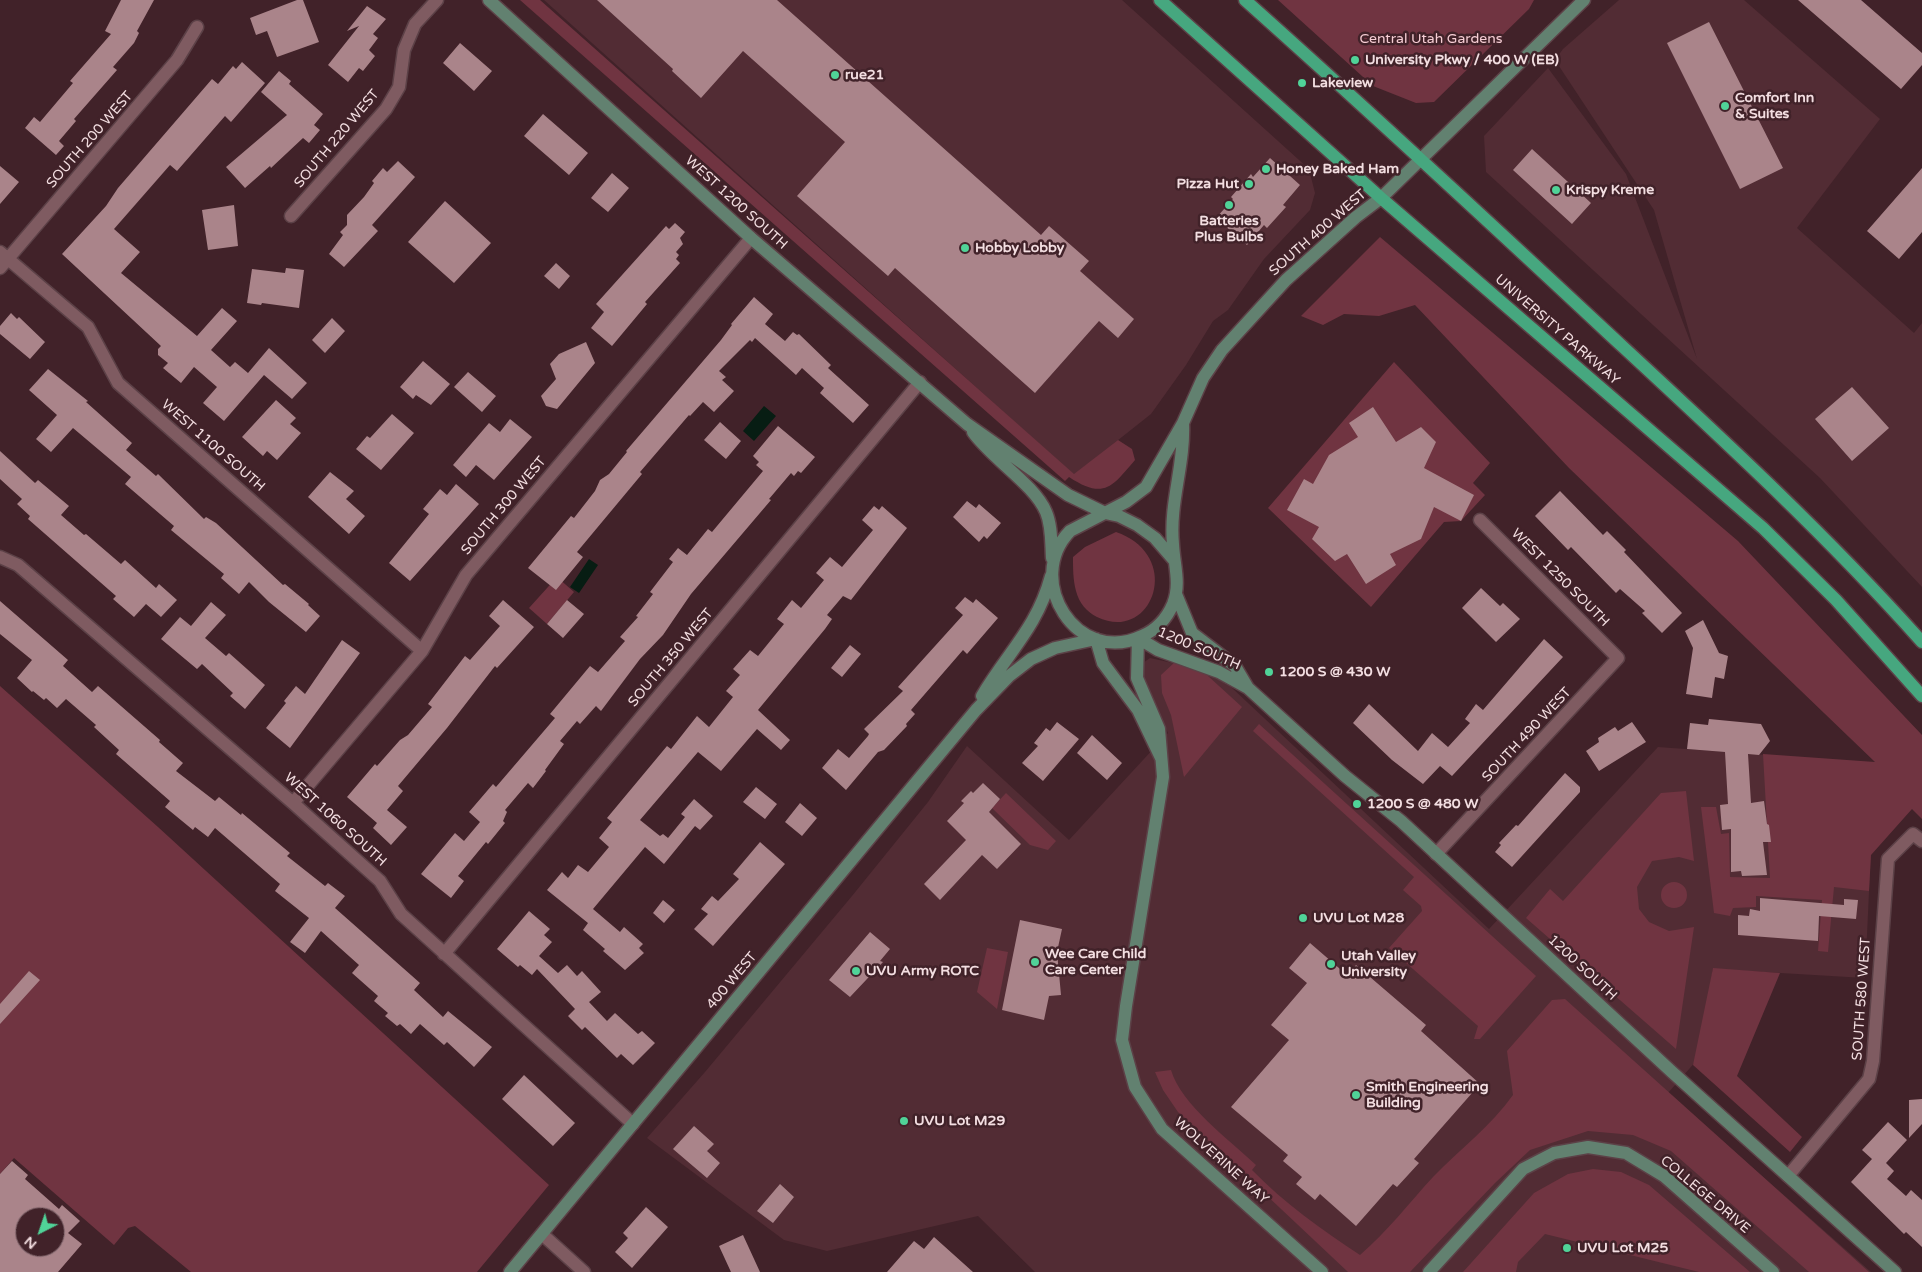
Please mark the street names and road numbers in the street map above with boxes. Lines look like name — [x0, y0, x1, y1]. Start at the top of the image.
street label: SOUTH 220 WEST — [291, 86, 383, 192]
street label: SOUTH 200 WEST — [43, 88, 137, 192]
street label: WEST 1200 SOUTH — [681, 153, 791, 253]
street label: SOUTH 400 WEST — [1266, 186, 1370, 280]
street label: UNIVERSITY PARKWAY — [1491, 271, 1623, 389]
street label: WEST 1100 SOUTH — [158, 396, 268, 496]
street label: SOUTH 300 WEST — [458, 453, 550, 559]
street label: WEST 1250 SOUTH — [1507, 525, 1613, 631]
street label: SOUTH 350 WEST — [625, 605, 717, 711]
street label: 1200 SOUTH — [1155, 624, 1243, 674]
street label: SOUTH 490 WEST — [1479, 684, 1575, 786]
street label: WEST 1060 SOUTH — [280, 770, 390, 870]
street label: 1200 SOUTH — [1544, 932, 1620, 1004]
street label: SOUTH 580 WEST — [1849, 937, 1875, 1061]
street label: 400 WEST — [703, 949, 761, 1013]
street label: WOLVERINE WAY — [1170, 1114, 1272, 1208]
street label: COLLEGE DRIVE — [1657, 1153, 1753, 1237]

